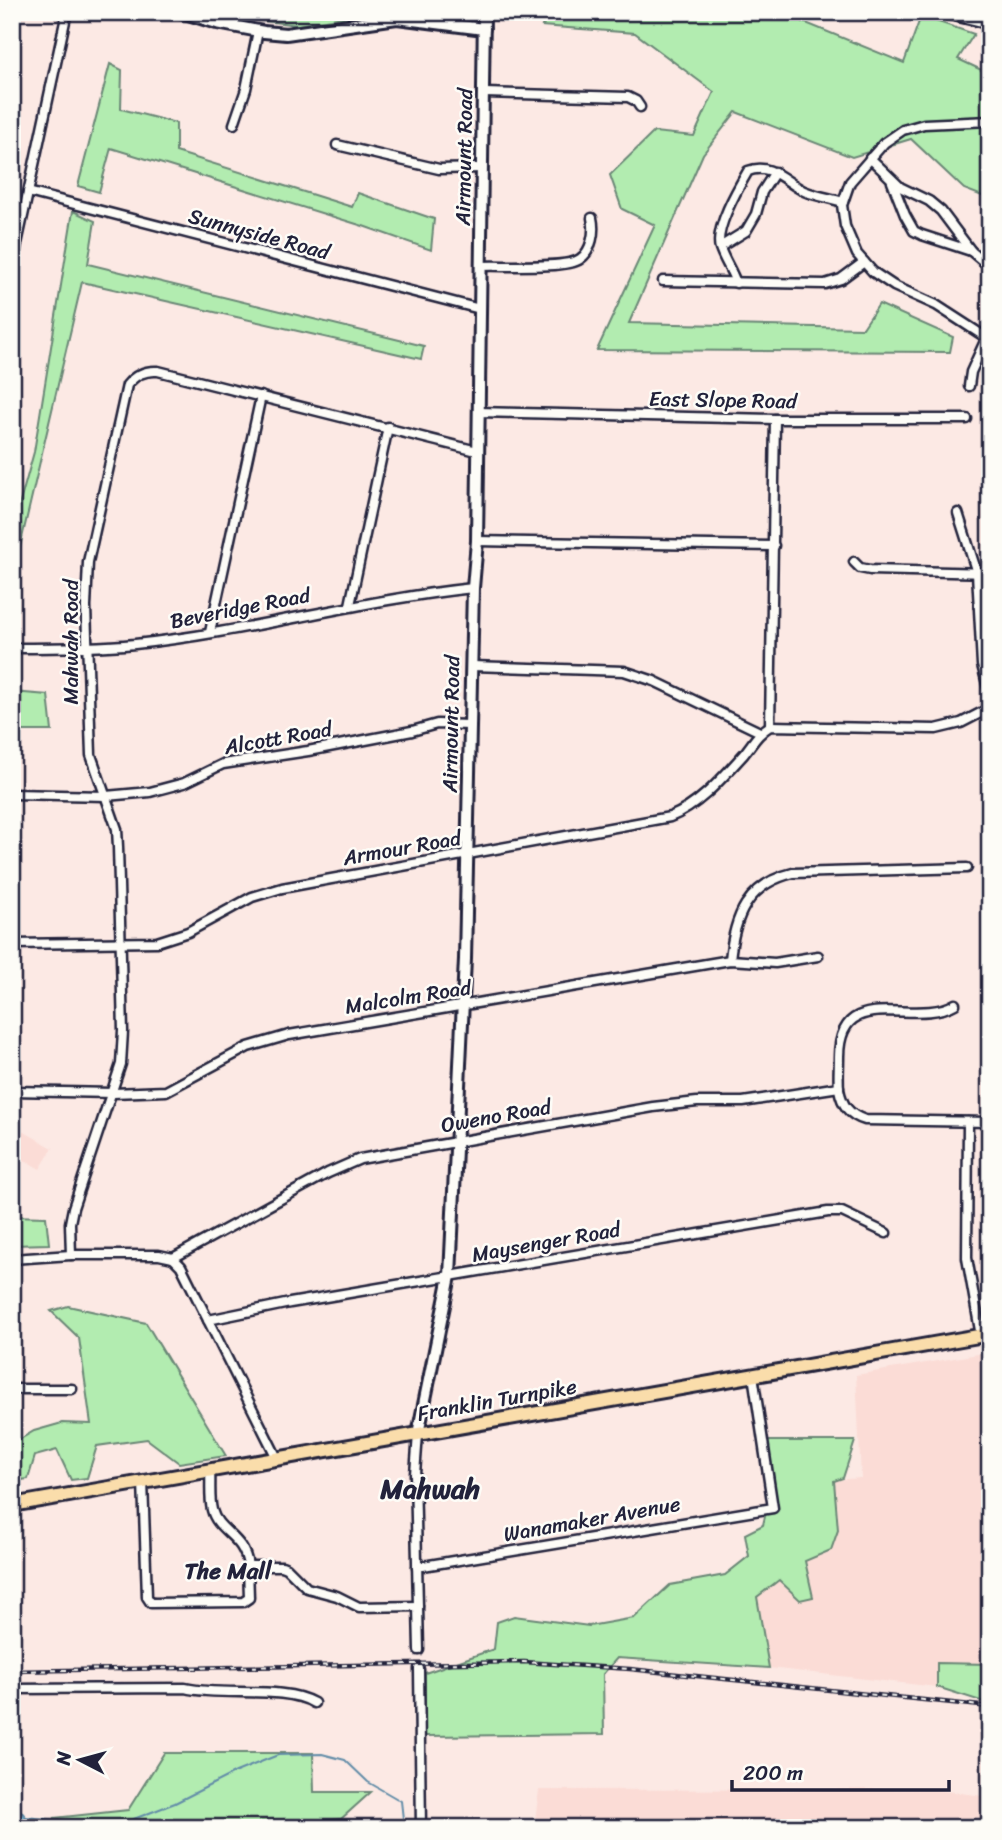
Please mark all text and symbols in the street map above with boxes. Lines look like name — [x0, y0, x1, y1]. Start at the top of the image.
street label: Airmount Road — [444, 86, 484, 227]
street label: Sunnyside Road — [184, 197, 336, 272]
street label: East Slope Road — [649, 380, 799, 420]
street label: Beveridge Road — [167, 575, 315, 640]
street label: Mahwah Road — [52, 578, 90, 704]
street label: Airmount Road — [431, 653, 471, 794]
street label: Alcott Road — [220, 710, 337, 766]
street label: Armour Road — [339, 819, 466, 877]
street label: Malcolm Road — [342, 968, 476, 1026]
street label: Oweno Road — [438, 1087, 556, 1144]
street label: Maysenger Road — [469, 1210, 625, 1274]
street label: Franklin Turnpike — [414, 1367, 580, 1433]
district label: Mahwah — [379, 1464, 480, 1513]
street label: Wanamaker Avenue — [501, 1485, 684, 1553]
district label: The Mall — [185, 1551, 273, 1592]
north arrow — [46, 1724, 116, 1794]
text: N — [46, 1749, 81, 1768]
scale bar — [732, 1749, 950, 1793]
text: 200 m — [743, 1754, 803, 1792]

